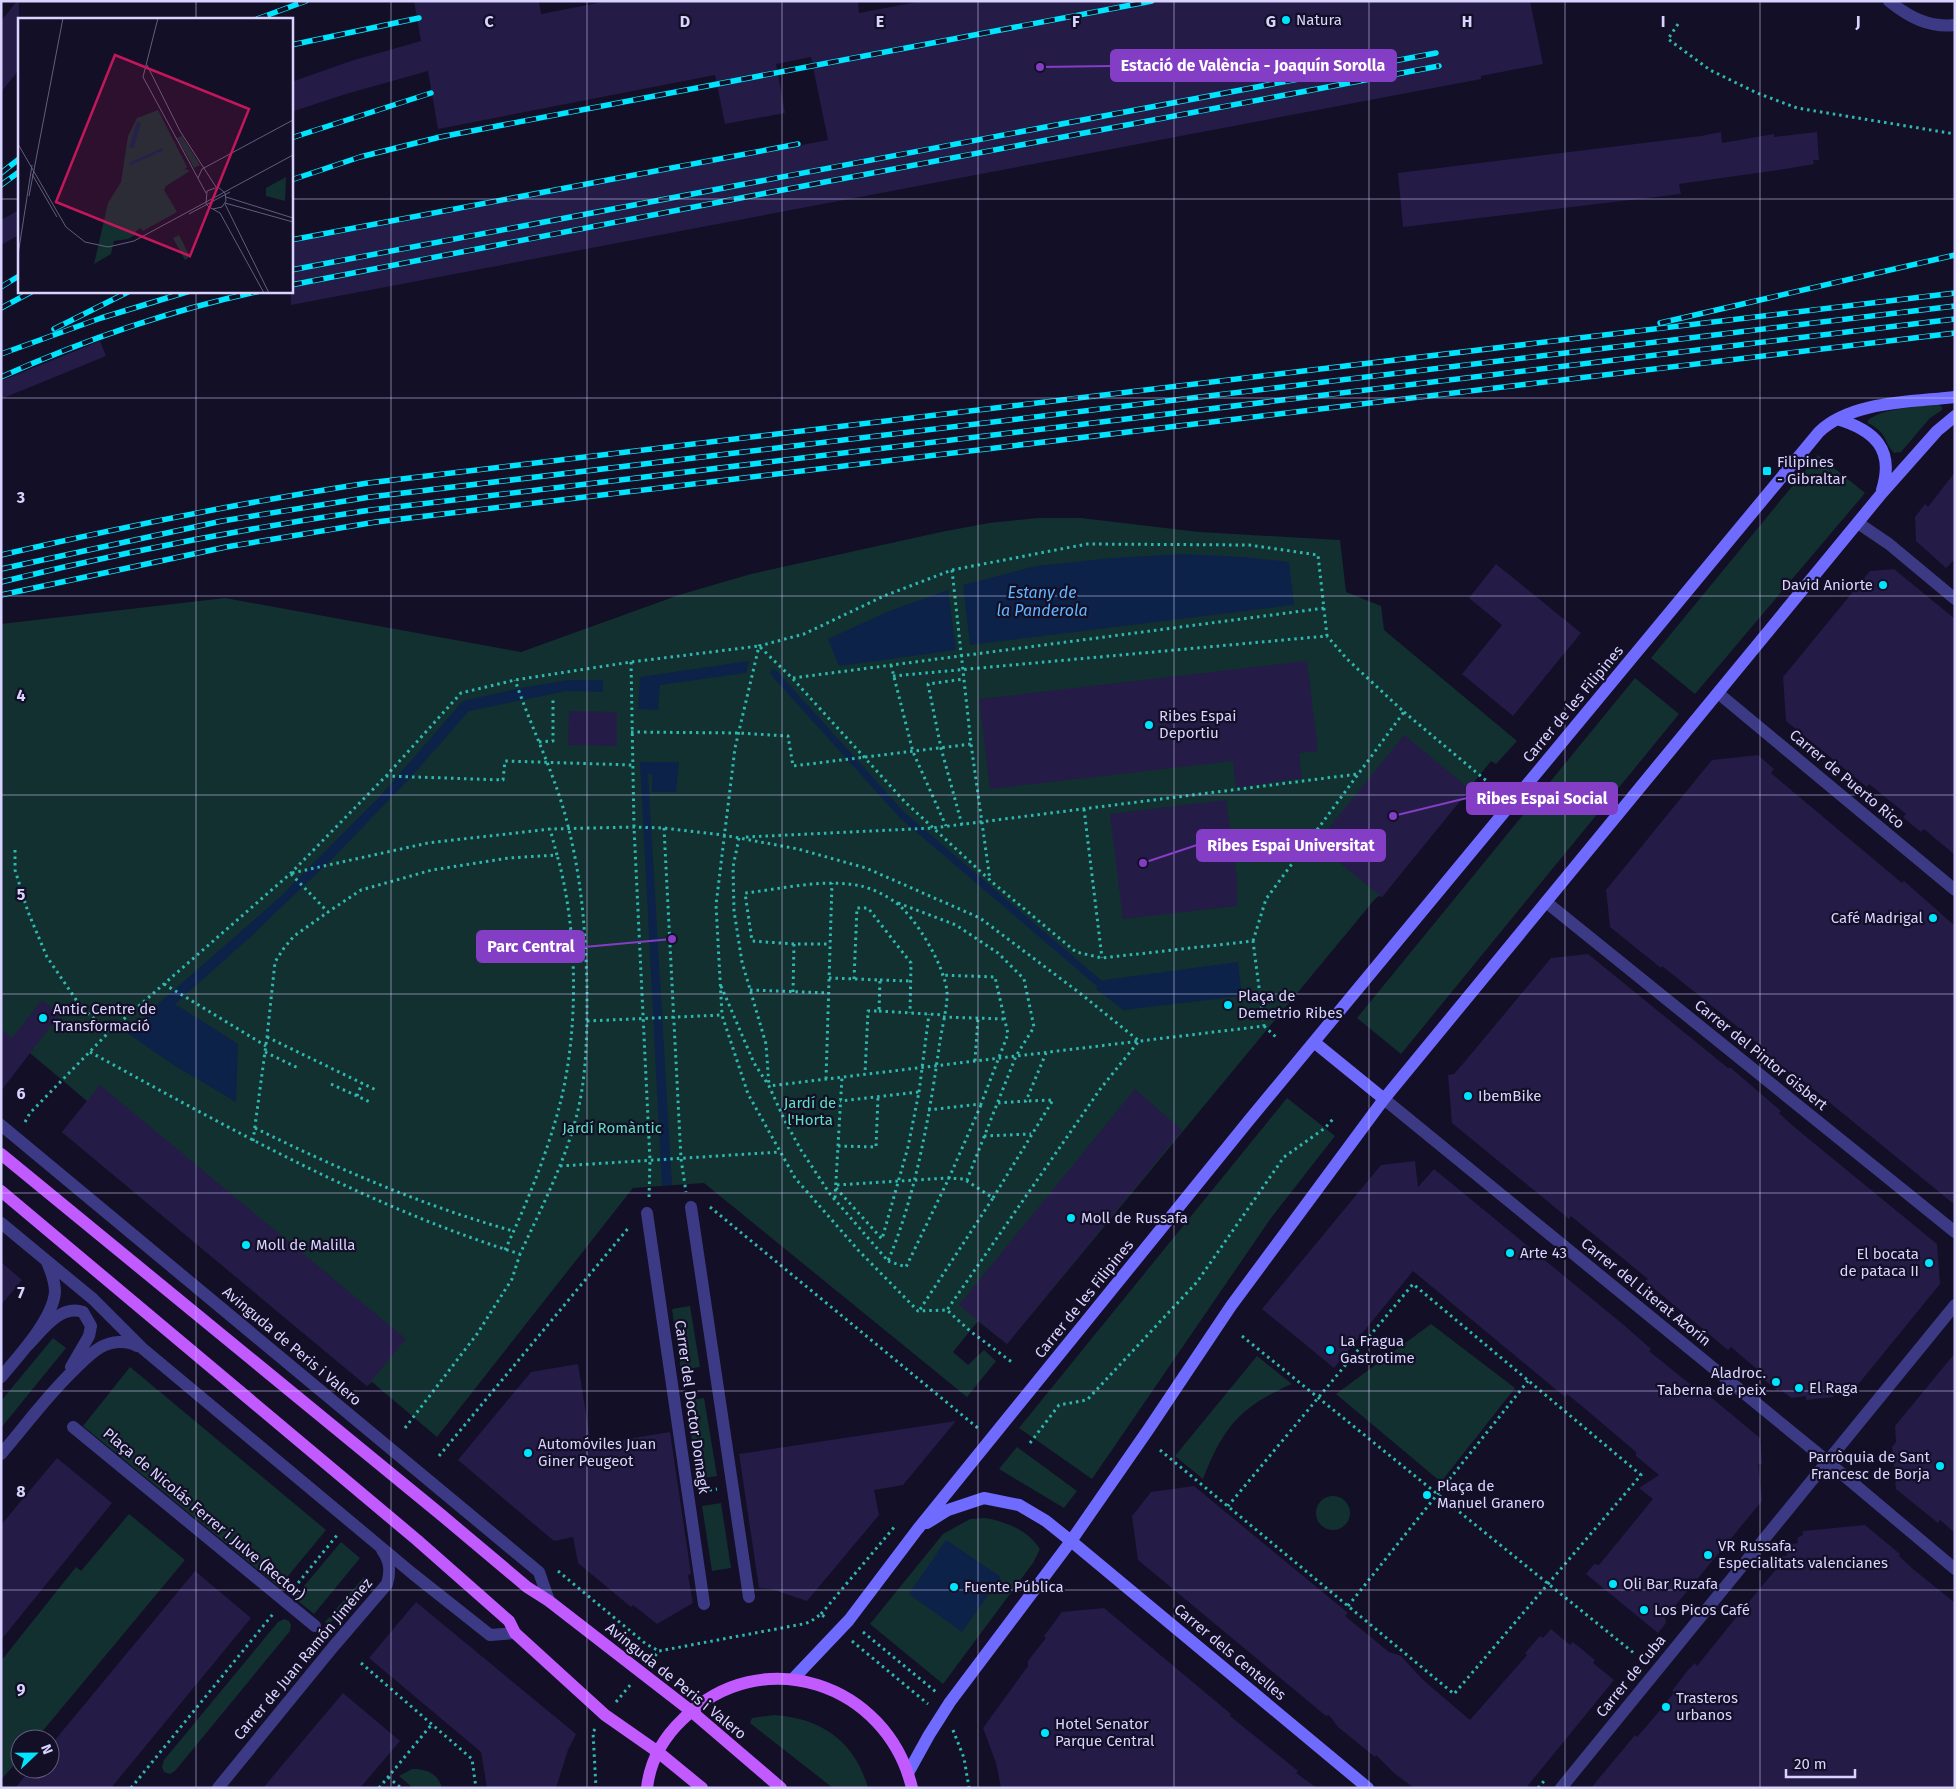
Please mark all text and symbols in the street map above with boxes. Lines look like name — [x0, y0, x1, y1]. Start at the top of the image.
place label: Natura — [1296, 11, 1342, 29]
text: C — [484, 12, 494, 31]
text: D — [680, 12, 690, 31]
text: E — [876, 12, 884, 31]
text: F — [1072, 12, 1080, 31]
text: G — [1266, 12, 1276, 31]
text: H — [1462, 12, 1472, 31]
text: I — [1661, 12, 1665, 31]
text: J — [1854, 12, 1861, 31]
marker: Natura — [1280, 14, 1292, 26]
inset map — [18, 18, 292, 292]
callout: Estació de València - Joaquín Sorolla — [1111, 50, 1396, 81]
text: Estació de València - Joaquín Sorolla — [1121, 56, 1385, 75]
place label: Filipines - Gibraltar — [1777, 453, 1847, 488]
marker: Filipines - Gibraltar — [1761, 465, 1773, 477]
text: 3 — [16, 488, 25, 507]
place label: David Aniorte — [1781, 576, 1873, 594]
marker: David Aniorte — [1877, 579, 1889, 591]
water label: Estany de la Panderola — [996, 583, 1088, 620]
street label: Carrer de les Filipines — [1519, 642, 1627, 766]
text: 4 — [16, 686, 26, 705]
place label: Ribes Espai Deportiu — [1159, 707, 1236, 742]
marker: Ribes Espai Deportiu — [1143, 719, 1155, 731]
street label: Carrer de Puerto Rico — [1786, 726, 1908, 832]
callout: Ribes Espai Social — [1467, 783, 1617, 814]
text: Ribes Espai Social — [1477, 789, 1608, 808]
callout: Ribes Espai Universitat — [1197, 830, 1385, 861]
text: Ribes Espai Universitat — [1207, 836, 1375, 855]
text: 5 — [17, 885, 26, 904]
place label: Café Madrigal — [1831, 909, 1924, 927]
marker: Café Madrigal — [1927, 912, 1939, 924]
callout: Parc Central — [477, 931, 584, 962]
text: Parc Central — [487, 937, 575, 956]
place label: Plaça de Demetrio Ribes — [1238, 987, 1342, 1022]
street label: Carrer del Pintor Gisbert — [1691, 996, 1831, 1114]
marker: Plaça de Demetrio Ribes — [1222, 999, 1234, 1011]
place label: Antic Centre de Transformació — [53, 1000, 156, 1035]
marker: Antic Centre de Transformació — [37, 1012, 49, 1024]
text: 6 — [16, 1084, 26, 1103]
place label: IbemBike — [1478, 1087, 1541, 1105]
marker: IbemBike — [1462, 1090, 1474, 1102]
park label: Jardí de l'Horta — [784, 1094, 836, 1129]
park label: Jardí Romàntic — [562, 1119, 662, 1137]
place label: Moll de Russafa — [1081, 1209, 1188, 1227]
marker: Moll de Russafa — [1065, 1212, 1077, 1224]
street label: Carrer del Literat Azorín — [1578, 1234, 1714, 1350]
place label: Moll de Malilla — [256, 1236, 356, 1254]
street label: Carrer de les Filipines — [1031, 1236, 1137, 1362]
marker: Moll de Malilla — [240, 1239, 252, 1251]
place label: Arte 43 — [1520, 1244, 1567, 1262]
place label: El bocata de pataca II — [1839, 1245, 1919, 1280]
marker: Arte 43 — [1504, 1247, 1516, 1259]
marker: El bocata de pataca II — [1923, 1257, 1935, 1269]
text: 7 — [17, 1283, 25, 1302]
street label: Avinguda de Peris i Valero — [219, 1283, 365, 1409]
street label: Carrer del Doctor Domagk — [671, 1319, 713, 1495]
place label: La Fragua Gastrotime — [1340, 1332, 1415, 1367]
marker: La Fragua Gastrotime — [1324, 1344, 1336, 1356]
place label: Aladroc. Taberna de peix — [1657, 1364, 1767, 1399]
marker: Aladroc. Taberna de peix — [1770, 1376, 1782, 1388]
place label: El Raga — [1809, 1379, 1858, 1397]
marker: El Raga — [1793, 1382, 1805, 1394]
street label: Plaça de Nicolás Ferrer i Julve (Rector) — [100, 1424, 309, 1604]
place label: Automóviles Juan Giner Peugeot — [538, 1435, 656, 1470]
marker: Automóviles Juan Giner Peugeot — [522, 1447, 534, 1459]
place label: Parròquia de Sant Francesc de Borja — [1808, 1448, 1931, 1483]
marker: Parròquia de Sant Francesc de Borja — [1934, 1460, 1946, 1472]
place label: Plaça de Manuel Granero — [1437, 1477, 1545, 1512]
text: 8 — [16, 1482, 26, 1501]
marker: Plaça de Manuel Granero — [1421, 1489, 1433, 1501]
place label: VR Russafa. Especialitats valencianes — [1718, 1537, 1888, 1572]
marker: VR Russafa. Especialitats valencianes — [1702, 1549, 1714, 1561]
street label: Carrer de Juan Ramón Jiménez — [230, 1574, 376, 1744]
place label: Oli Bar Ruzafa — [1623, 1575, 1718, 1593]
place label: Fuente Pública — [964, 1578, 1064, 1596]
marker: Oli Bar Ruzafa — [1607, 1578, 1619, 1590]
marker: Fuente Pública — [948, 1581, 960, 1593]
street label: Carrer dels Centelles — [1170, 1600, 1290, 1704]
place label: Los Picos Café — [1654, 1601, 1750, 1619]
marker: Los Picos Café — [1638, 1604, 1650, 1616]
street label: Avinguda de Peris i Valero — [602, 1619, 750, 1743]
street label: Carrer de Cuba — [1592, 1631, 1670, 1721]
text: 9 — [17, 1680, 26, 1699]
place label: Trasteros urbanos — [1676, 1689, 1738, 1724]
marker: Trasteros urbanos — [1660, 1701, 1672, 1713]
place label: Hotel Senator Parque Central — [1055, 1715, 1155, 1750]
marker: Hotel Senator Parque Central — [1039, 1727, 1051, 1739]
north arrow — [10, 1729, 60, 1779]
text: N — [37, 1742, 56, 1757]
scale bar — [1786, 1746, 1855, 1778]
text: 20 m — [1794, 1755, 1827, 1773]

